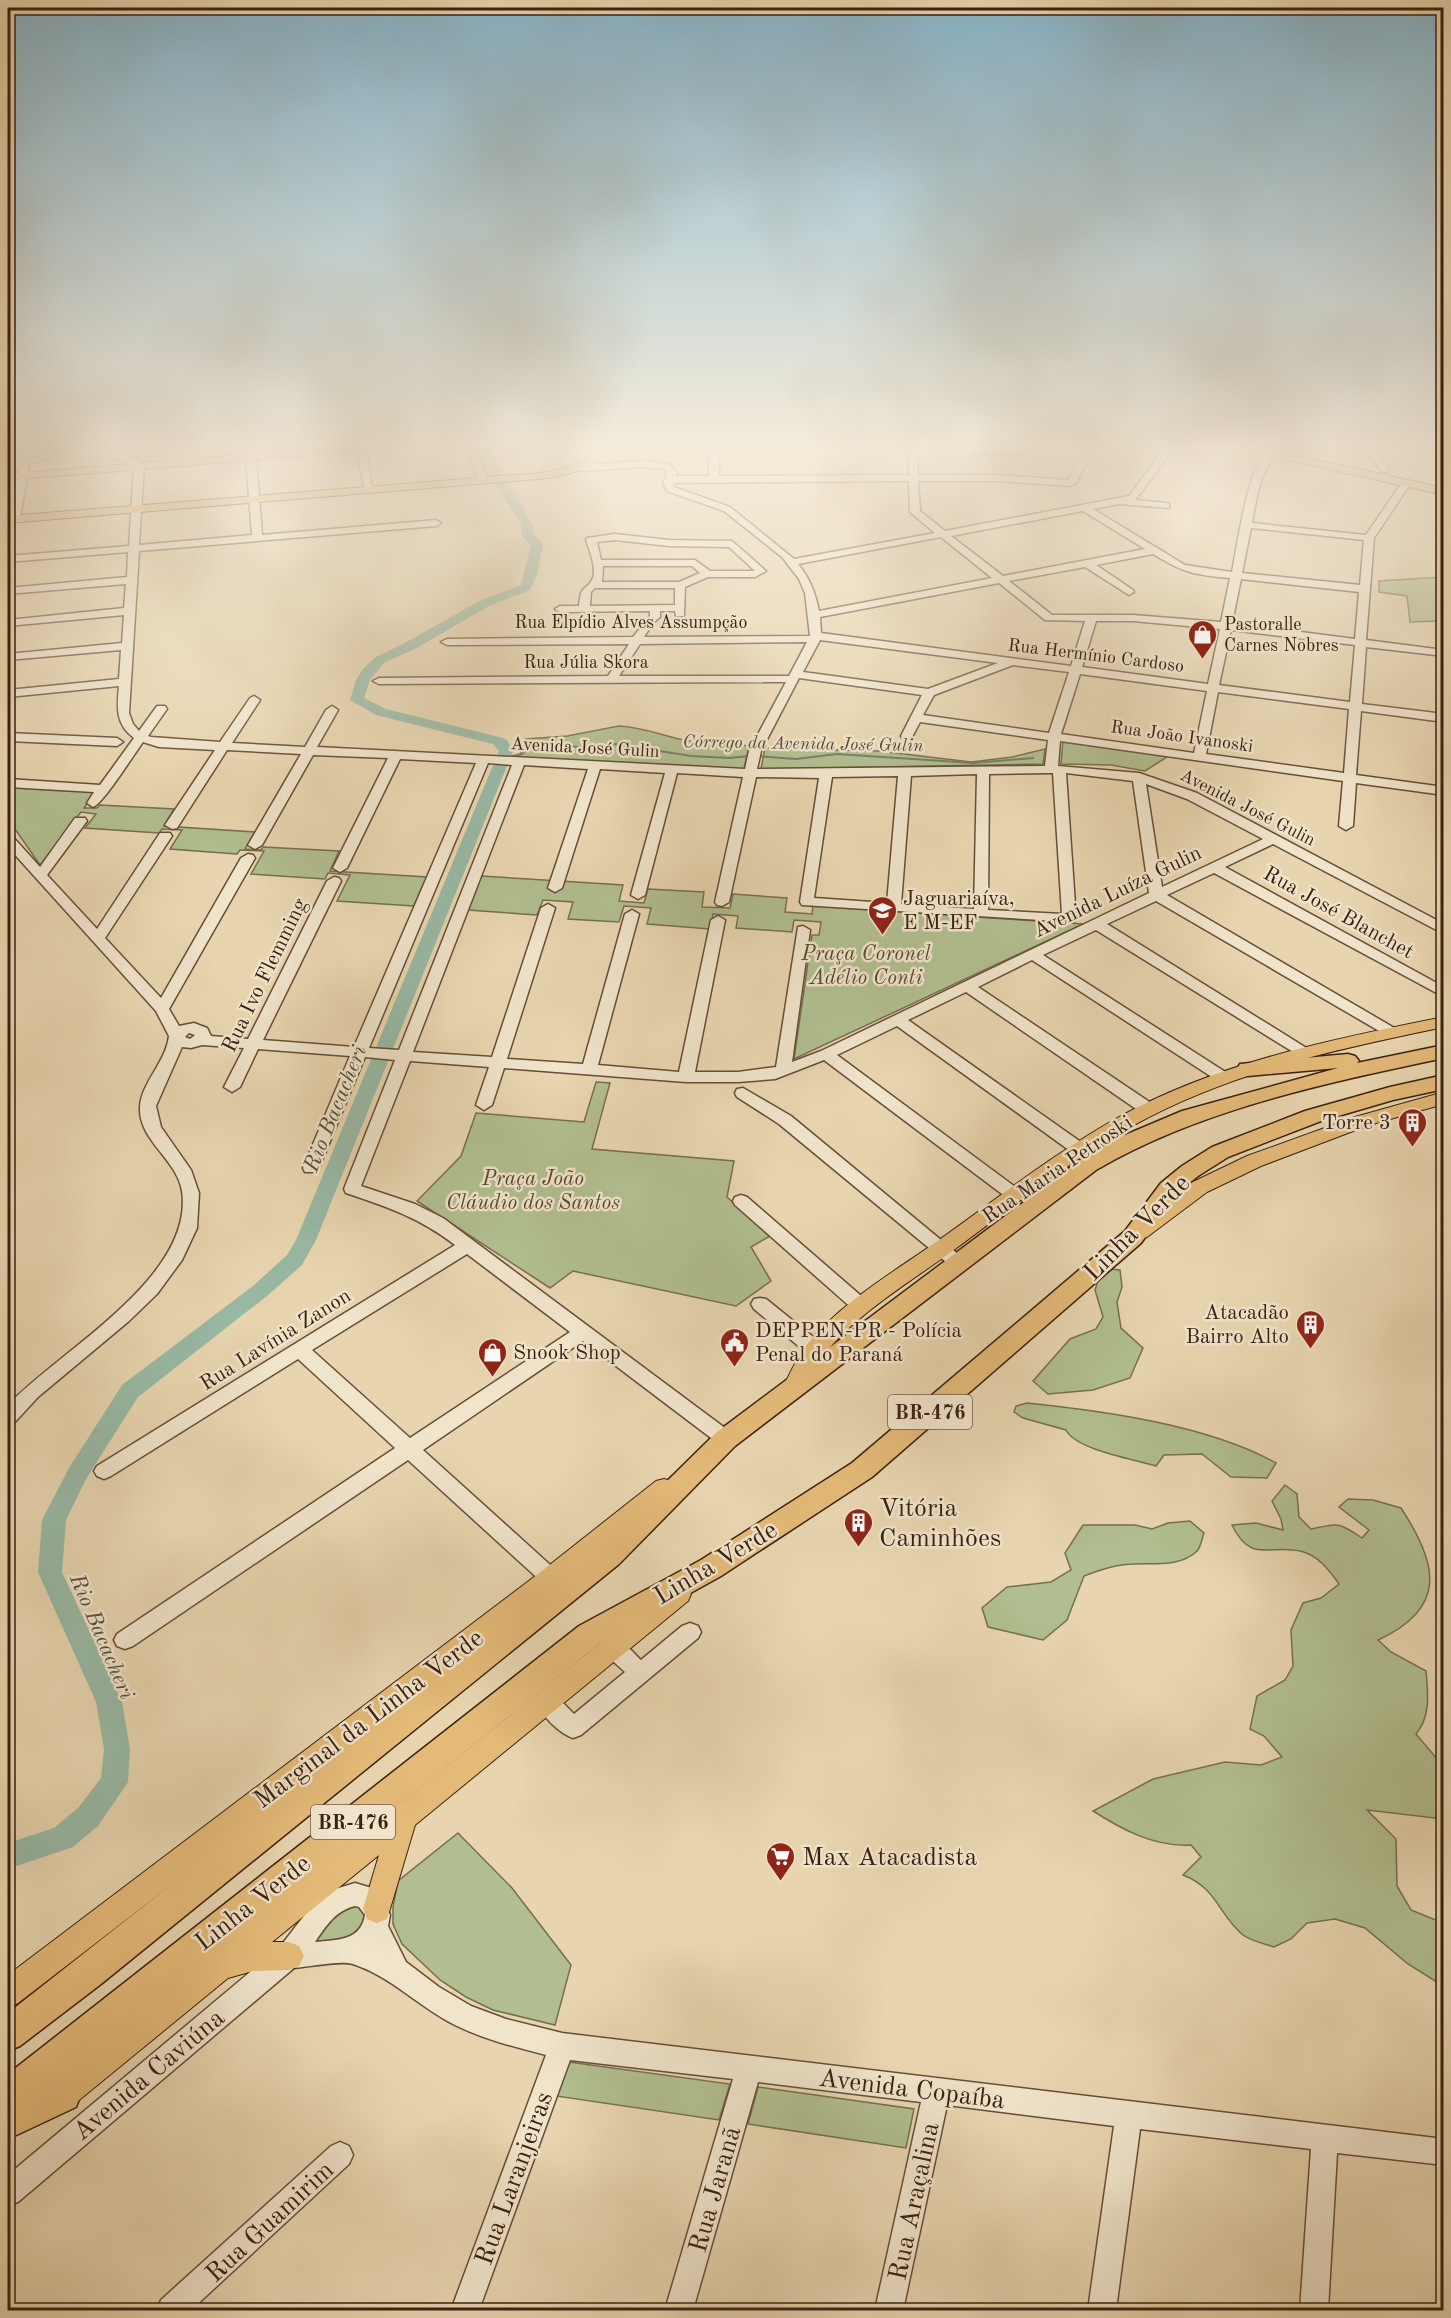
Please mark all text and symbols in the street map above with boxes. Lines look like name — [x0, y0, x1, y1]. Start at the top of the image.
street label: Rua Elpídio Alves Assumpção — [515, 614, 747, 632]
place label: Pastoralle Carnes Nobres — [1224, 616, 1339, 655]
shop icon: Pastoralle Carnes Nobres — [1187, 618, 1219, 660]
street label: Rua Hermínio Cardoso — [1007, 636, 1185, 676]
street label: Rua Júlia Skora — [523, 654, 649, 672]
street label: Rua João Ivanoski — [1110, 718, 1254, 756]
water label: Córrego da Avenida José Gulin — [682, 733, 924, 755]
street label: Avenida José Gulin — [510, 735, 660, 761]
street label: Avenida José Gulin — [1177, 766, 1318, 850]
street label: Avenida Luíza Gulin — [1030, 843, 1205, 942]
street label: Rua José Blanchet — [1260, 863, 1417, 963]
place label: Jaguariaíva, E M-EF — [903, 889, 1015, 934]
school or university icon: Jaguariaíva, E M-EF — [866, 894, 898, 936]
street label: Rua Ivo Flemming — [219, 895, 312, 1056]
park label: Praça Coronel Adélio Conti — [800, 944, 931, 989]
water label: Rio Bacacheri — [300, 1042, 371, 1176]
building icon: Torre 3 — [1396, 1106, 1428, 1148]
street label: Rua Maria Petroski — [979, 1112, 1137, 1228]
place label: Torre 3 — [1322, 1113, 1391, 1134]
park label: Praça João Cláudio dos Santos — [446, 1169, 620, 1214]
street label: Linha Verde — [1079, 1170, 1196, 1287]
street label: Rua Lavínia Zanon — [197, 1285, 355, 1395]
place label: Atacadão Bairro Alto — [1185, 1303, 1289, 1348]
building icon: Atacadão Bairro Alto — [1294, 1308, 1326, 1350]
place label: DEPPEN-PR - Polícia Penal do Paraná — [755, 1321, 962, 1366]
public building icon: DEPPEN-PR - Polícia Penal do Paraná — [718, 1326, 750, 1368]
shop icon: Snook Shop — [476, 1336, 508, 1378]
place label: Snook Shop — [513, 1343, 621, 1364]
road number: BR-476 — [888, 1395, 972, 1429]
place label: Vitória Caminhões — [879, 1496, 1001, 1552]
building icon: Vitória Caminhões — [842, 1506, 874, 1548]
street label: Linha Verde — [650, 1517, 782, 1611]
water label: Rio Bacacheri — [64, 1570, 138, 1703]
street label: Marginal da Linha Verde — [250, 1625, 489, 1814]
road number: BR-476 — [311, 1805, 395, 1839]
supermarket icon: Max Atacadista — [765, 1840, 797, 1882]
place label: Max Atacadista — [802, 1845, 977, 1871]
street label: Linha Verde — [191, 1851, 316, 1956]
street label: Avenida Caviúna — [69, 2005, 230, 2146]
street label: Avenida Copaíba — [817, 2066, 1006, 2114]
street label: Rua Laranjeiras — [471, 2088, 558, 2269]
street label: Rua Araçalina — [885, 2120, 944, 2283]
street label: Rua Jaranã — [686, 2123, 746, 2256]
street label: Rua Guamirim — [202, 2157, 339, 2288]

